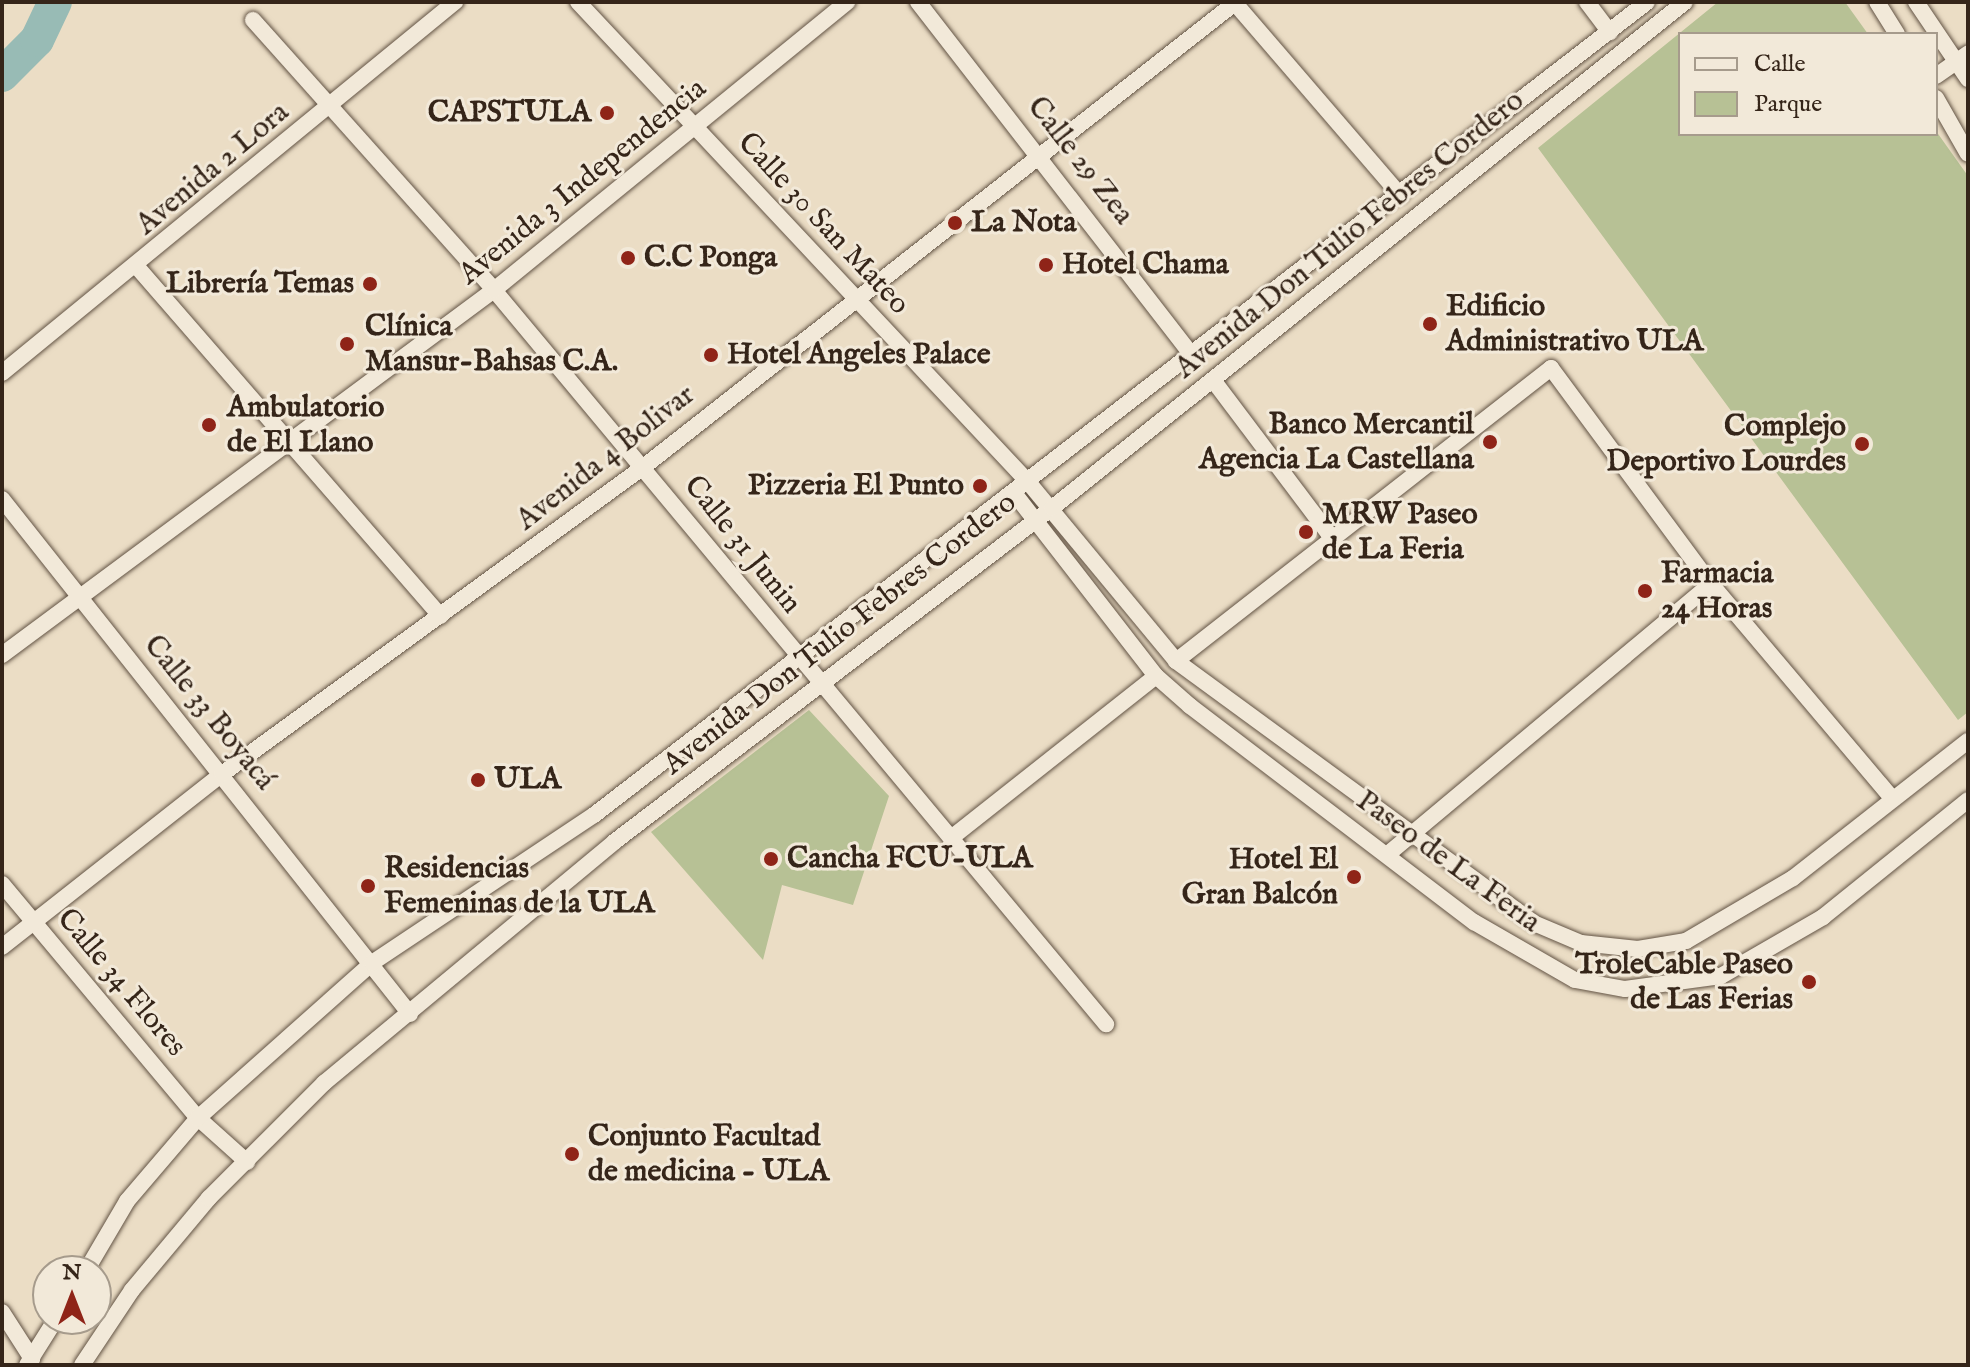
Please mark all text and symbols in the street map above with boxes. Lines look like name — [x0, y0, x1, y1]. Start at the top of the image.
legend — [1678, 32, 1938, 136]
text: Calle — [1754, 49, 1806, 80]
street label: Avenida 3 Independencia — [452, 71, 714, 293]
street label: Avenida Don Tulio Febres Cordero — [1168, 83, 1532, 387]
text: Parque — [1754, 89, 1822, 120]
street label: Calle 29 Zea — [1019, 90, 1141, 232]
street label: Avenida 2 Lora — [129, 95, 297, 243]
place label: CAPSTULA — [428, 95, 591, 131]
marker: CAPSTULA — [598, 104, 616, 122]
street label: Calle 30 San Mateo — [729, 125, 917, 323]
place label: La Nota — [971, 205, 1076, 241]
marker: La Nota — [946, 214, 964, 232]
place label: C.C Ponga — [644, 240, 777, 276]
place label: Hotel Chama — [1062, 247, 1229, 283]
marker: C.C Ponga — [619, 249, 637, 267]
marker: Hotel Chama — [1037, 256, 1055, 274]
place label: Librería Temas — [166, 266, 354, 302]
marker: Librería Temas — [361, 275, 379, 293]
place label: Edificio Administrativo ULA — [1446, 289, 1703, 360]
place label: Clínica Mansur-Bahsas C.A. — [365, 309, 618, 380]
marker: Edificio Administrativo ULA — [1421, 315, 1439, 333]
marker: Clínica Mansur-Bahsas C.A. — [336, 333, 358, 355]
place label: Hotel Angeles Palace — [727, 337, 990, 373]
marker: Hotel Angeles Palace — [702, 346, 720, 364]
street label: Avenida 4 Bolivar — [510, 377, 702, 539]
place label: Ambulatorio de El Llano — [227, 390, 384, 460]
place label: Banco Mercantil Agencia La Castellana — [1199, 407, 1474, 478]
place label: Complejo Deportivo Lourdes — [1606, 409, 1846, 480]
marker: Ambulatorio de El Llano — [198, 414, 220, 436]
marker: Banco Mercantil Agencia La Castellana — [1481, 433, 1499, 451]
marker: Complejo Deportivo Lourdes — [1853, 435, 1871, 453]
place label: Pizzeria El Punto — [748, 468, 964, 504]
street label: Calle 31 Junin — [675, 469, 809, 621]
marker: Pizzeria El Punto — [971, 477, 989, 495]
street label: Avenida Don Tulio Febres Cordero — [656, 485, 1024, 783]
place label: MRW Paseo de La Feria — [1322, 497, 1478, 568]
marker: MRW Paseo de La Feria — [1297, 523, 1315, 541]
place label: Farmacia 24 Horas — [1661, 556, 1774, 626]
marker: Farmacia 24 Horas — [1636, 582, 1654, 600]
street label: Calle 33 Boyacá — [136, 628, 282, 798]
place label: ULA — [494, 762, 561, 798]
marker: ULA — [469, 771, 487, 789]
street label: Paseo de La Feria — [1349, 783, 1547, 941]
place label: Cancha FCU-ULA — [787, 841, 1033, 877]
place label: Hotel El Gran Balcón — [1182, 842, 1338, 912]
marker: Cancha FCU-ULA — [762, 850, 780, 868]
place label: Residencias Femeninas de la ULA — [384, 851, 655, 922]
marker: Hotel El Gran Balcón — [1345, 868, 1363, 886]
marker: Residencias Femeninas de la ULA — [359, 877, 377, 895]
street label: Calle 34 Flores — [49, 902, 193, 1064]
place label: TroleCable Paseo de Las Ferias — [1575, 947, 1793, 1018]
marker: TroleCable Paseo de Las Ferias — [1800, 973, 1818, 991]
place label: Conjunto Facultad de medicina - ULA — [588, 1119, 829, 1190]
marker: Conjunto Facultad de medicina - ULA — [563, 1145, 581, 1163]
north arrow — [32, 1255, 112, 1335]
text: N — [62, 1259, 82, 1287]

